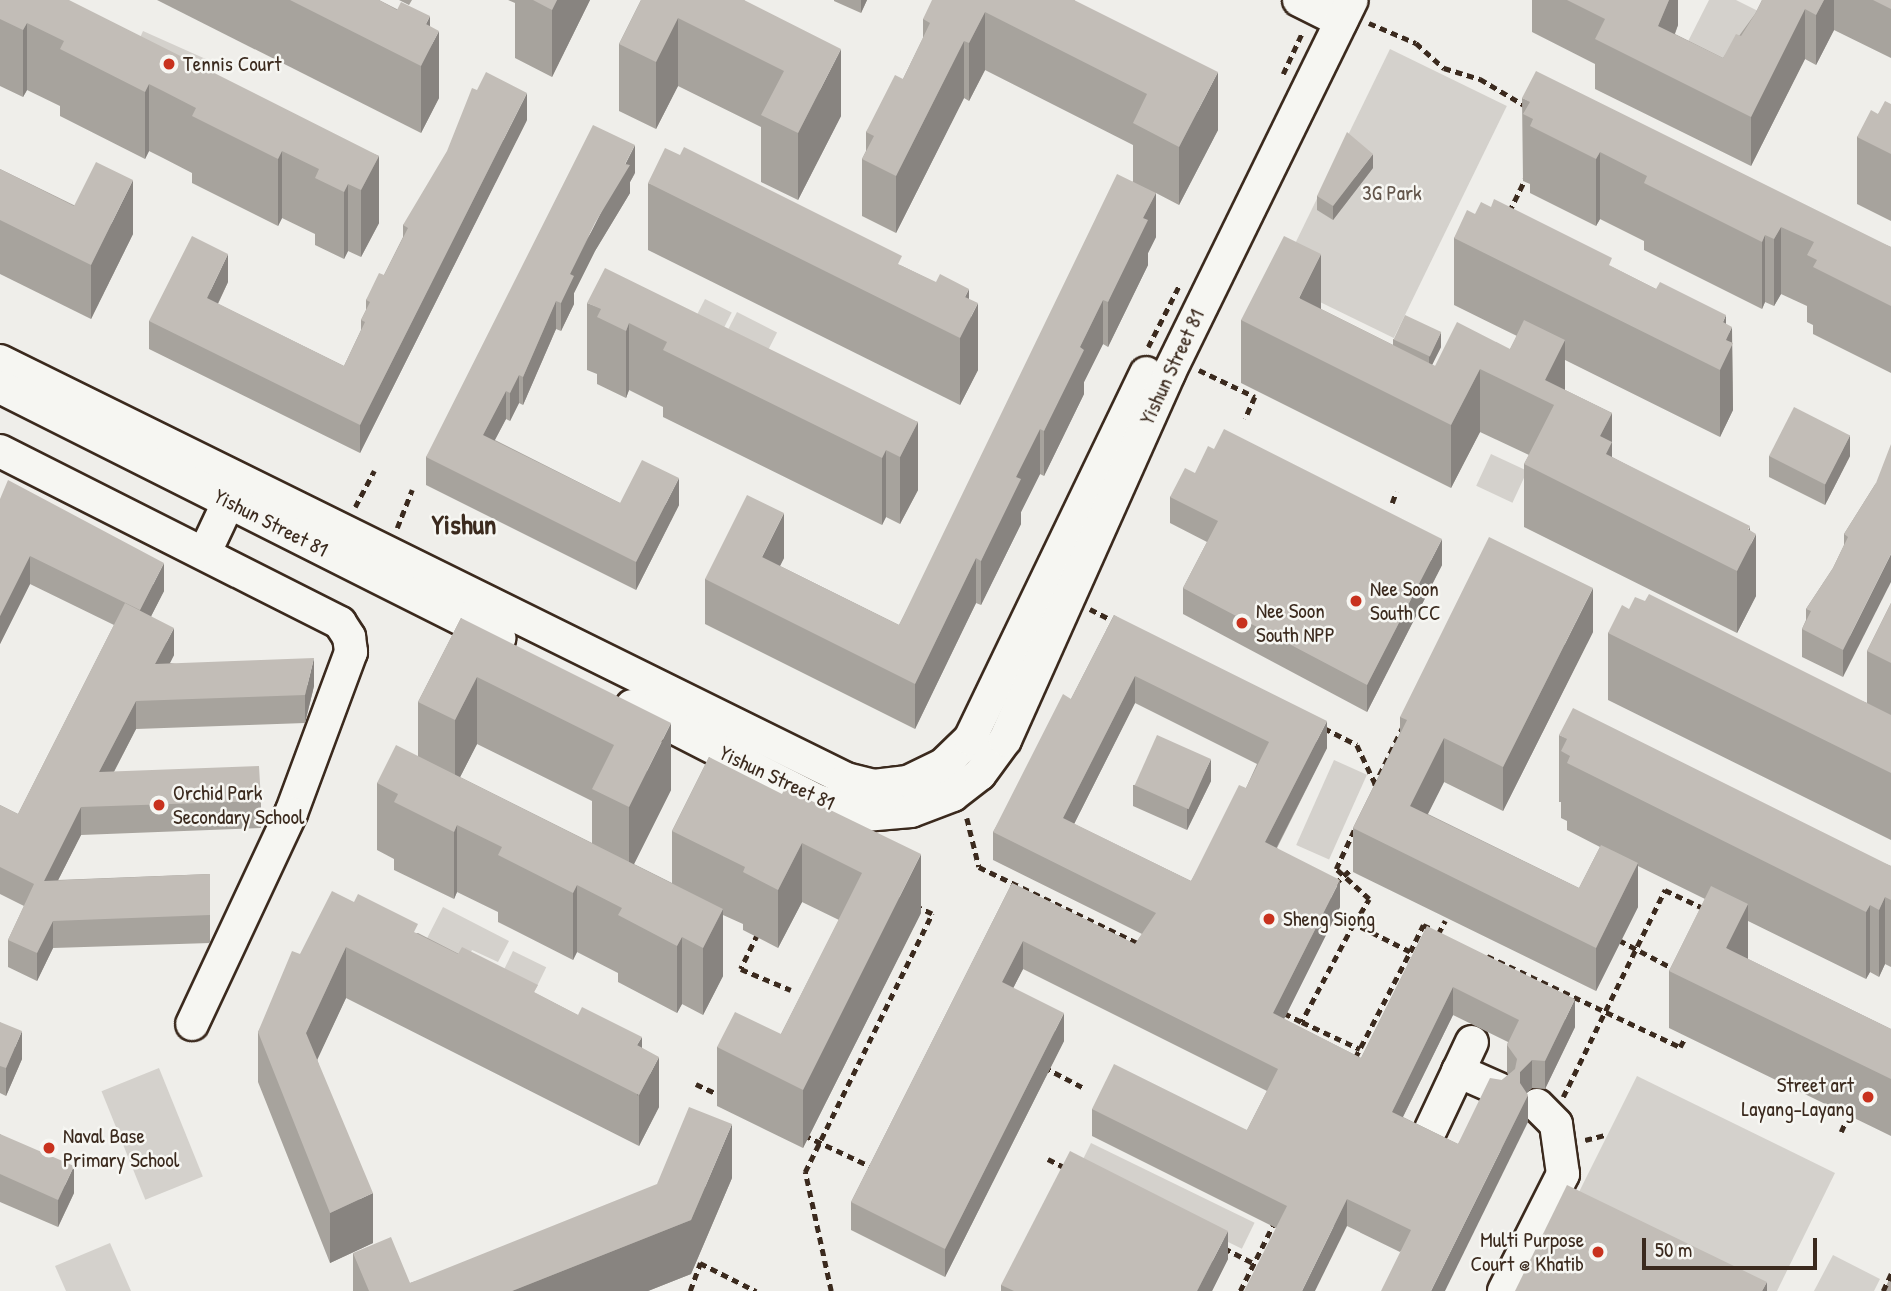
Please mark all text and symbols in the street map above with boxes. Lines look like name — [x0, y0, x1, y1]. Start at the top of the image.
place label: Tennis Court — [183, 51, 281, 77]
marker: Tennis Court — [161, 56, 177, 72]
park label: 3G Park — [1362, 180, 1422, 206]
street label: Yishun Street 81 — [1134, 305, 1210, 429]
street label: Yishun Street 81 — [210, 484, 332, 562]
district label: Yishun — [431, 507, 497, 541]
place label: Nee Soon South CC — [1370, 576, 1440, 626]
marker: Nee Soon South CC — [1348, 593, 1364, 609]
place label: Nee Soon South NPP — [1256, 598, 1335, 648]
marker: Nee Soon South NPP — [1234, 615, 1250, 631]
street label: Yishun Street 81 — [715, 740, 839, 816]
place label: Orchid Park Secondary School — [173, 780, 304, 830]
marker: Orchid Park Secondary School — [151, 797, 167, 813]
place label: Sheng Siong — [1283, 906, 1375, 932]
marker: Sheng Siong — [1261, 911, 1277, 927]
place label: Street art Layang-Layang — [1742, 1072, 1854, 1122]
marker: Street art Layang-Layang — [1860, 1089, 1876, 1105]
place label: Naval Base Primary School — [63, 1123, 179, 1173]
marker: Naval Base Primary School — [41, 1140, 57, 1156]
scale bar — [1646, 1224, 1821, 1268]
place label: Multi Purpose Court @ Khatib — [1470, 1227, 1584, 1277]
text: 50 m — [1655, 1235, 1692, 1264]
marker: Multi Purpose Court @ Khatib — [1590, 1244, 1606, 1260]

